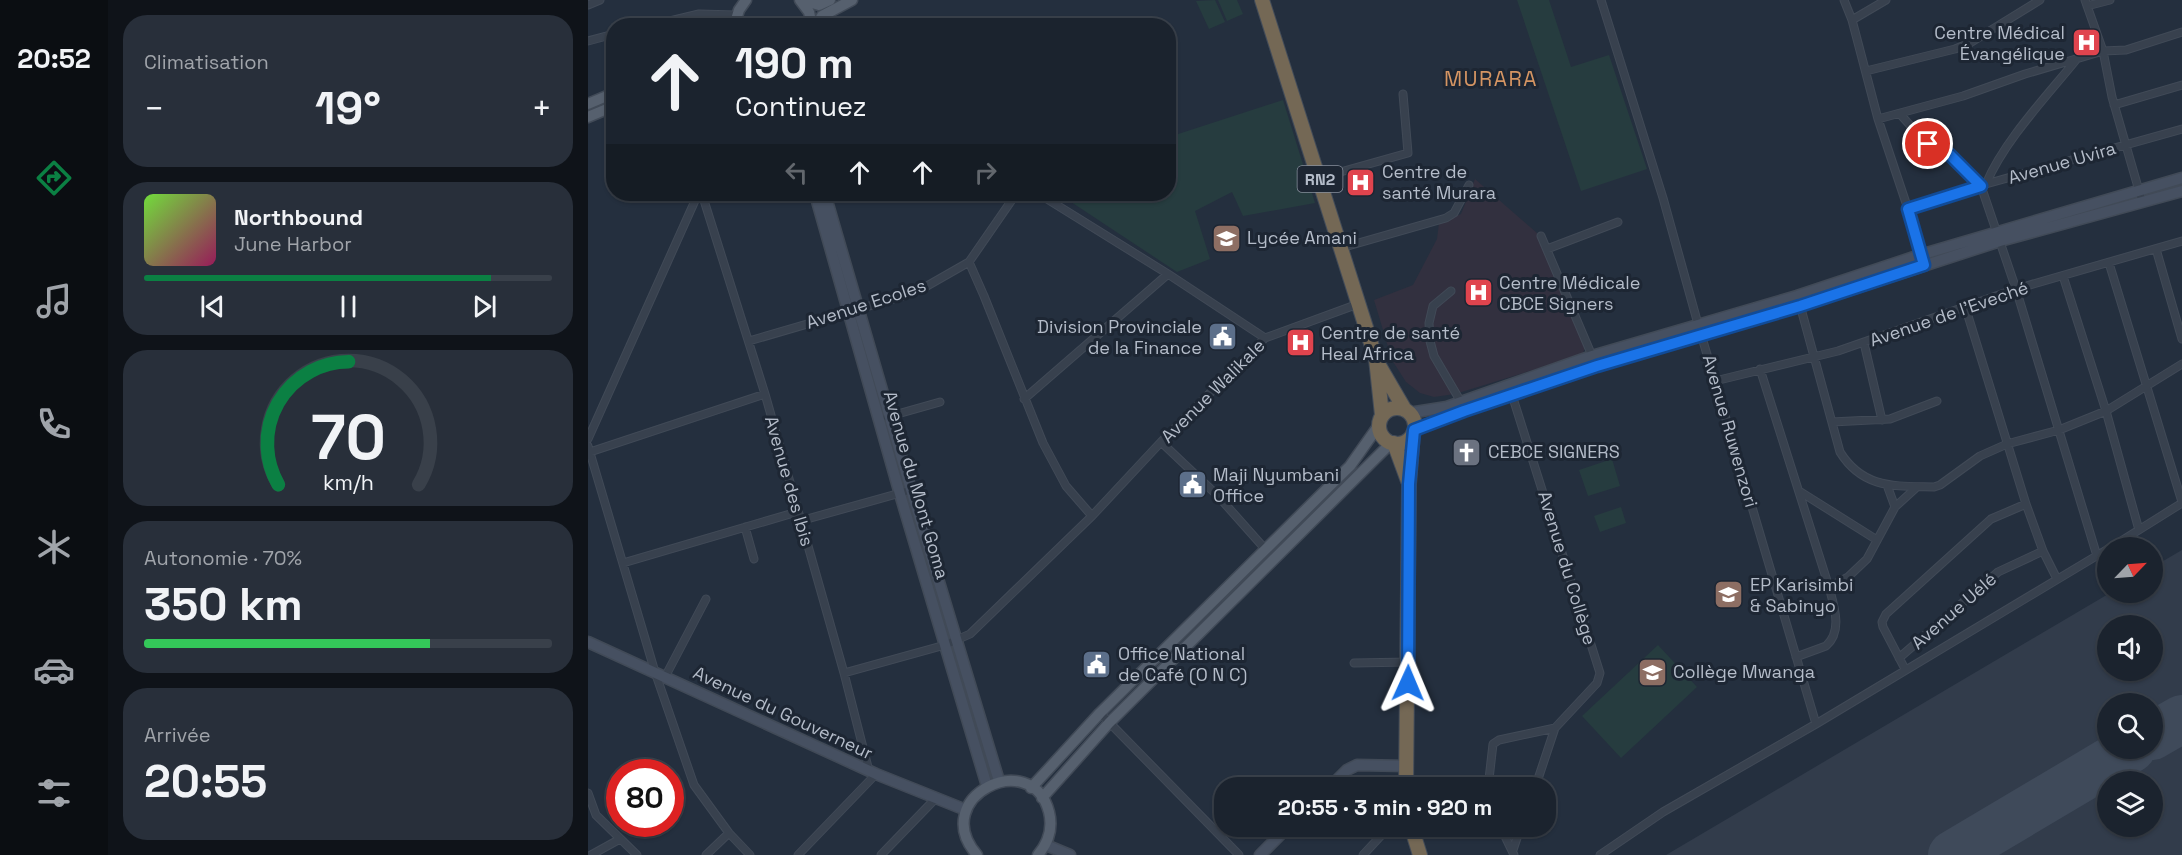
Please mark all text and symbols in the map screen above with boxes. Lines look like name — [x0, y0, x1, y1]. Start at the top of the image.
place label: Centre Médical Évangélique — [1934, 21, 2065, 65]
hospital icon: Centre Médical Évangélique — [2070, 27, 2102, 59]
text: 190 m — [735, 37, 854, 90]
text: 20:52 — [17, 41, 91, 76]
icon: ahead — [636, 42, 714, 120]
text: Climatisation — [144, 49, 269, 75]
district label: MURARA — [1444, 65, 1538, 92]
text: 19° — [315, 80, 381, 137]
text: − — [144, 88, 164, 130]
text: + — [532, 88, 552, 130]
text: Continuez — [735, 89, 867, 124]
pin — [1902, 118, 1953, 169]
icon: arrive — [1911, 127, 1944, 160]
street label: Avenue Uvira — [2005, 136, 2118, 189]
icon: left — [780, 156, 813, 189]
icon: ahead — [843, 156, 876, 189]
icon: ahead — [906, 156, 939, 189]
icon: right — [969, 156, 1002, 189]
icon: directions — [33, 157, 75, 199]
place label: Centre de santé Murara — [1382, 160, 1496, 204]
road number: RN2 — [1298, 166, 1342, 192]
hospital icon: Centre de santé Murara — [1345, 166, 1377, 198]
text: Northbound — [234, 203, 363, 231]
school or university icon: Lycée Amani — [1210, 222, 1242, 254]
place label: Lycée Amani — [1247, 226, 1357, 249]
text: June Harbor — [234, 231, 352, 257]
place label: Centre Médicale CBCE Signers — [1499, 271, 1640, 315]
street label: Avenue Ecoles — [803, 273, 929, 334]
street label: Avenue de l'Eveché — [1866, 276, 2031, 352]
hospital icon: Centre Médicale CBCE Signers — [1462, 277, 1494, 309]
icon: music — [33, 280, 75, 322]
icon: previous — [196, 290, 229, 323]
icon: pause — [332, 290, 365, 323]
icon: next — [468, 290, 501, 323]
place label: Division Provinciale de la Finance — [1037, 315, 1202, 359]
public building icon: Division Provinciale de la Finance — [1207, 321, 1239, 353]
place label: Centre de santé Heal Africa — [1321, 321, 1460, 365]
hospital icon: Centre de santé Heal Africa — [1284, 327, 1316, 359]
street label: Avenue Walikale — [1156, 334, 1269, 447]
street label: Avenue Ruwenzori — [1698, 352, 1763, 510]
street label: Avenue du Mont Goma — [879, 388, 954, 582]
text: 70 — [311, 398, 385, 477]
icon: phone — [33, 403, 75, 445]
street label: Avenue des Ibis — [760, 413, 819, 549]
church icon: CEBCE SIGNERS — [1451, 436, 1483, 468]
place label: CEBCE SIGNERS — [1488, 440, 1620, 463]
place label: Maji Nyumbani Office — [1213, 463, 1339, 507]
text: km/h — [322, 469, 374, 496]
public building icon: Maji Nyumbani Office — [1176, 469, 1208, 501]
street label: Avenue du Collège — [1533, 488, 1602, 648]
icon: climate — [33, 526, 75, 568]
north arrow — [2097, 537, 2163, 603]
map controls — [2097, 537, 2163, 837]
text: Autonomie · 70% — [144, 545, 302, 571]
street label: Avenue Uélé — [1906, 567, 2001, 654]
place label: EP Karisimbi & Sabinyo — [1750, 573, 1853, 617]
text: 350 km — [144, 576, 303, 633]
school or university icon: EP Karisimbi & Sabinyo — [1713, 579, 1745, 611]
button: sound — [2097, 615, 2163, 681]
place label: Office National de Café (O N C) — [1118, 642, 1247, 686]
public building icon: Office National de Café (O N C) — [1081, 648, 1113, 680]
icon: car — [33, 649, 75, 691]
position arrow — [1376, 651, 1440, 715]
school or university icon: Collège Mwanga — [1636, 656, 1668, 688]
place label: Collège Mwanga — [1673, 660, 1815, 683]
street label: Avenue du Gouverneur — [690, 661, 877, 764]
button: search — [2097, 693, 2163, 759]
text: Arrivée — [144, 722, 211, 748]
text: 20:55 — [144, 753, 267, 810]
speed limit sign: 80 — [606, 759, 684, 837]
button: layers — [2097, 771, 2163, 837]
icon: filters — [33, 772, 75, 814]
text: 20:55 · 3 min · 920 m — [1278, 793, 1492, 821]

